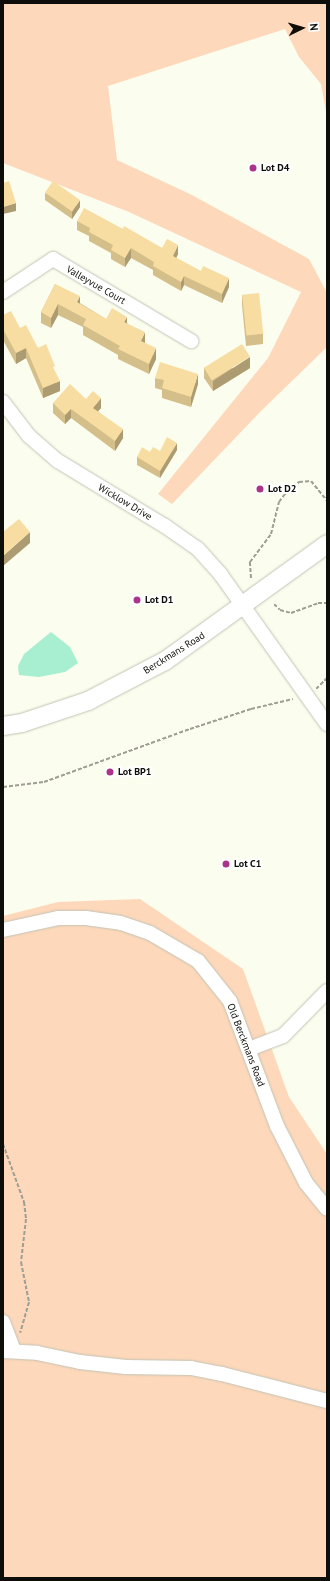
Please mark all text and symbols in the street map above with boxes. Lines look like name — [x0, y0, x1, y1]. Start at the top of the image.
north arrow — [282, 8, 322, 48]
text: N — [307, 23, 321, 31]
place label: Lot D4 — [261, 162, 289, 174]
marker: Lot D4 — [248, 163, 258, 173]
street label: Valleyvue Court — [64, 263, 128, 307]
street label: Wicklow Drive — [96, 481, 154, 523]
place label: Lot D2 — [268, 483, 296, 495]
marker: Lot D2 — [255, 484, 265, 494]
place label: Lot D1 — [145, 594, 173, 606]
marker: Lot D1 — [132, 595, 142, 605]
street label: Berckmans Road — [141, 629, 207, 677]
place label: Lot BP1 — [118, 766, 151, 778]
marker: Lot BP1 — [105, 767, 115, 777]
place label: Lot C1 — [234, 858, 261, 870]
marker: Lot C1 — [221, 859, 231, 869]
street label: Old Berckmans Road — [225, 1002, 267, 1088]

